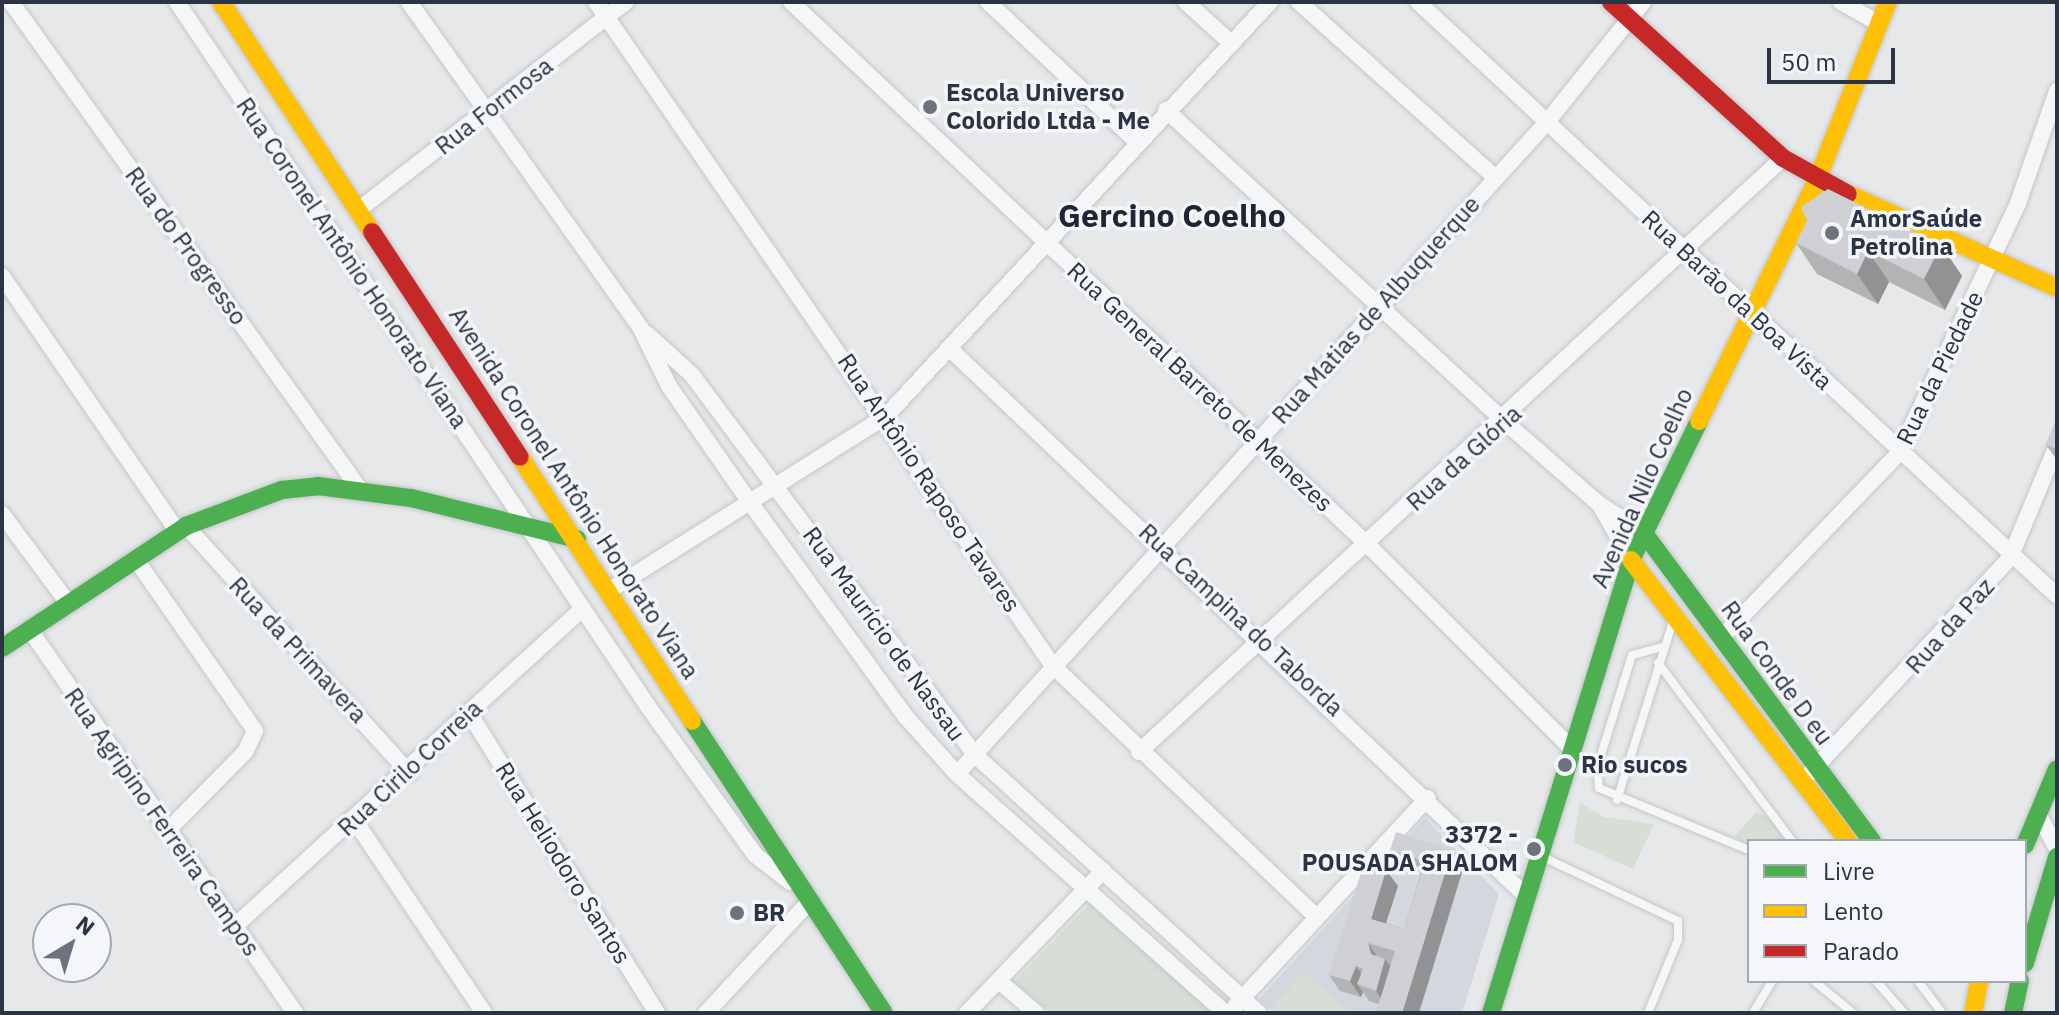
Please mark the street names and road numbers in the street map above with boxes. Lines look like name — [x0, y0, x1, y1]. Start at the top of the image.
street label: Rua Formosa — [429, 51, 559, 161]
street label: Rua Coronel Antônio Honorato Viana — [230, 92, 474, 434]
street label: Rua do Progresso — [119, 161, 253, 331]
street label: Rua Matias de Albuquerque — [1266, 190, 1486, 430]
street label: Rua Barão da Boa Vista — [1636, 204, 1838, 396]
street label: Rua General Barreto de Menezes — [1061, 256, 1339, 518]
street label: Rua da Piedade — [1890, 286, 1990, 450]
street label: Avenida Coronel Antônio Honorato Viana — [443, 302, 705, 684]
street label: Rua Antônio Raposo Tavares — [832, 348, 1026, 618]
street label: Avenida Nilo Coelho — [1585, 384, 1699, 592]
street label: Rua da Glória — [1401, 399, 1527, 517]
street label: Rua Campina do Taborda — [1133, 518, 1349, 722]
street label: Rua Maurício de Nassau — [797, 521, 971, 747]
street label: Rua da Primavera — [223, 571, 373, 729]
street label: Rua da Paz — [1900, 572, 2000, 680]
street label: Rua Conde D eu — [1715, 595, 1839, 751]
street label: Rua Agripino Ferreira Campos — [58, 682, 266, 962]
street label: Rua Cirilo Correia — [332, 694, 488, 842]
street label: Rua Heliodoro Santos — [489, 757, 637, 969]

